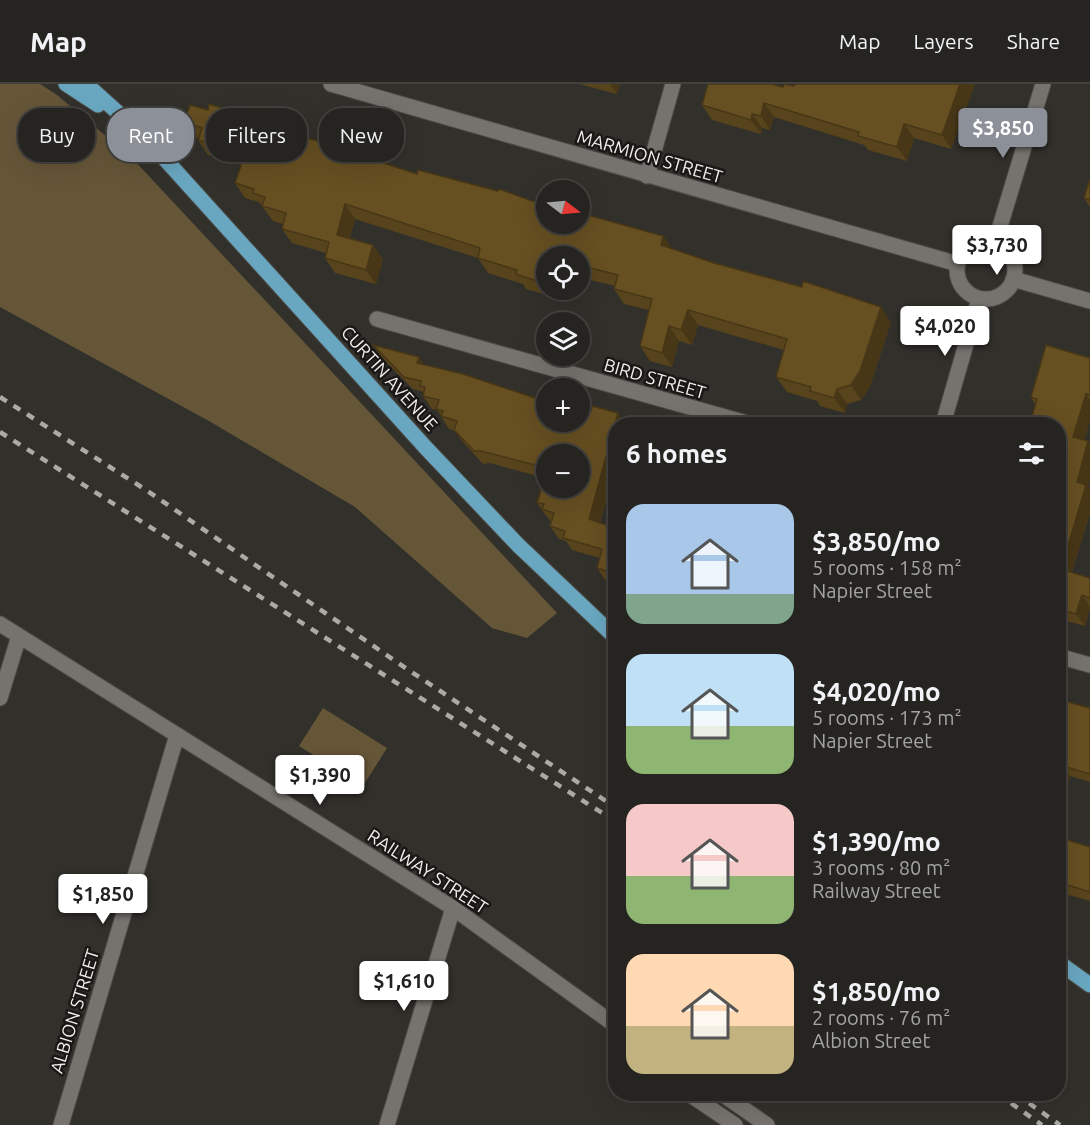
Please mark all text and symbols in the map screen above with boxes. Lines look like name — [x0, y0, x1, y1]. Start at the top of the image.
text: Map — [30, 26, 87, 57]
text: Map — [839, 29, 880, 53]
text: Layers — [913, 29, 974, 53]
text: Share — [1007, 29, 1060, 53]
chip: Buy — [18, 108, 95, 162]
chip: Rent — [107, 108, 194, 162]
chip: Filters — [206, 108, 307, 162]
chip: New — [319, 108, 404, 162]
pin: $3,850 — [954, 108, 1052, 159]
text: $3,850 — [972, 116, 1034, 139]
street label: MARMION STREET — [575, 126, 725, 186]
north arrow — [536, 180, 590, 234]
map controls — [536, 180, 590, 498]
pin: $3,730 — [948, 225, 1046, 276]
text: $3,730 — [966, 233, 1028, 256]
button: locate — [536, 246, 590, 300]
pin: $4,020 — [896, 306, 994, 357]
button: layers — [536, 312, 590, 366]
text: $4,020 — [914, 314, 976, 337]
street label: CURTIN AVENUE — [338, 322, 442, 434]
street label: BIRD STREET — [602, 354, 708, 402]
button: + — [536, 378, 590, 432]
icon: filters — [1015, 437, 1048, 470]
text: 6 homes — [626, 439, 727, 468]
button: − — [536, 444, 590, 498]
text: $3,850/mo — [812, 527, 941, 556]
icon: home — [674, 528, 746, 600]
text: 5 rooms · 158 m² — [812, 556, 962, 579]
text: Napier Street — [812, 579, 932, 602]
text: $4,020/mo — [812, 677, 941, 706]
icon: home — [674, 678, 746, 750]
text: 5 rooms · 173 m² — [812, 706, 962, 729]
text: Napier Street — [812, 729, 932, 752]
pin: $1,390 — [271, 755, 369, 806]
text: $1,390 — [289, 763, 351, 786]
street label: RAILWAY STREET — [364, 825, 492, 917]
text: $1,390/mo — [812, 827, 941, 856]
icon: home — [674, 828, 746, 900]
text: 3 rooms · 80 m² — [812, 856, 950, 879]
pin: $1,850 — [54, 874, 152, 925]
text: Railway Street — [812, 879, 941, 902]
text: $1,850 — [72, 882, 134, 905]
street label: ALBION STREET — [46, 947, 102, 1075]
pin: $1,610 — [355, 961, 453, 1012]
text: $1,610 — [373, 969, 435, 992]
text: $1,850/mo — [812, 977, 941, 1006]
icon: home — [674, 978, 746, 1050]
text: 2 rooms · 76 m² — [812, 1006, 950, 1029]
text: Albion Street — [812, 1029, 930, 1052]

